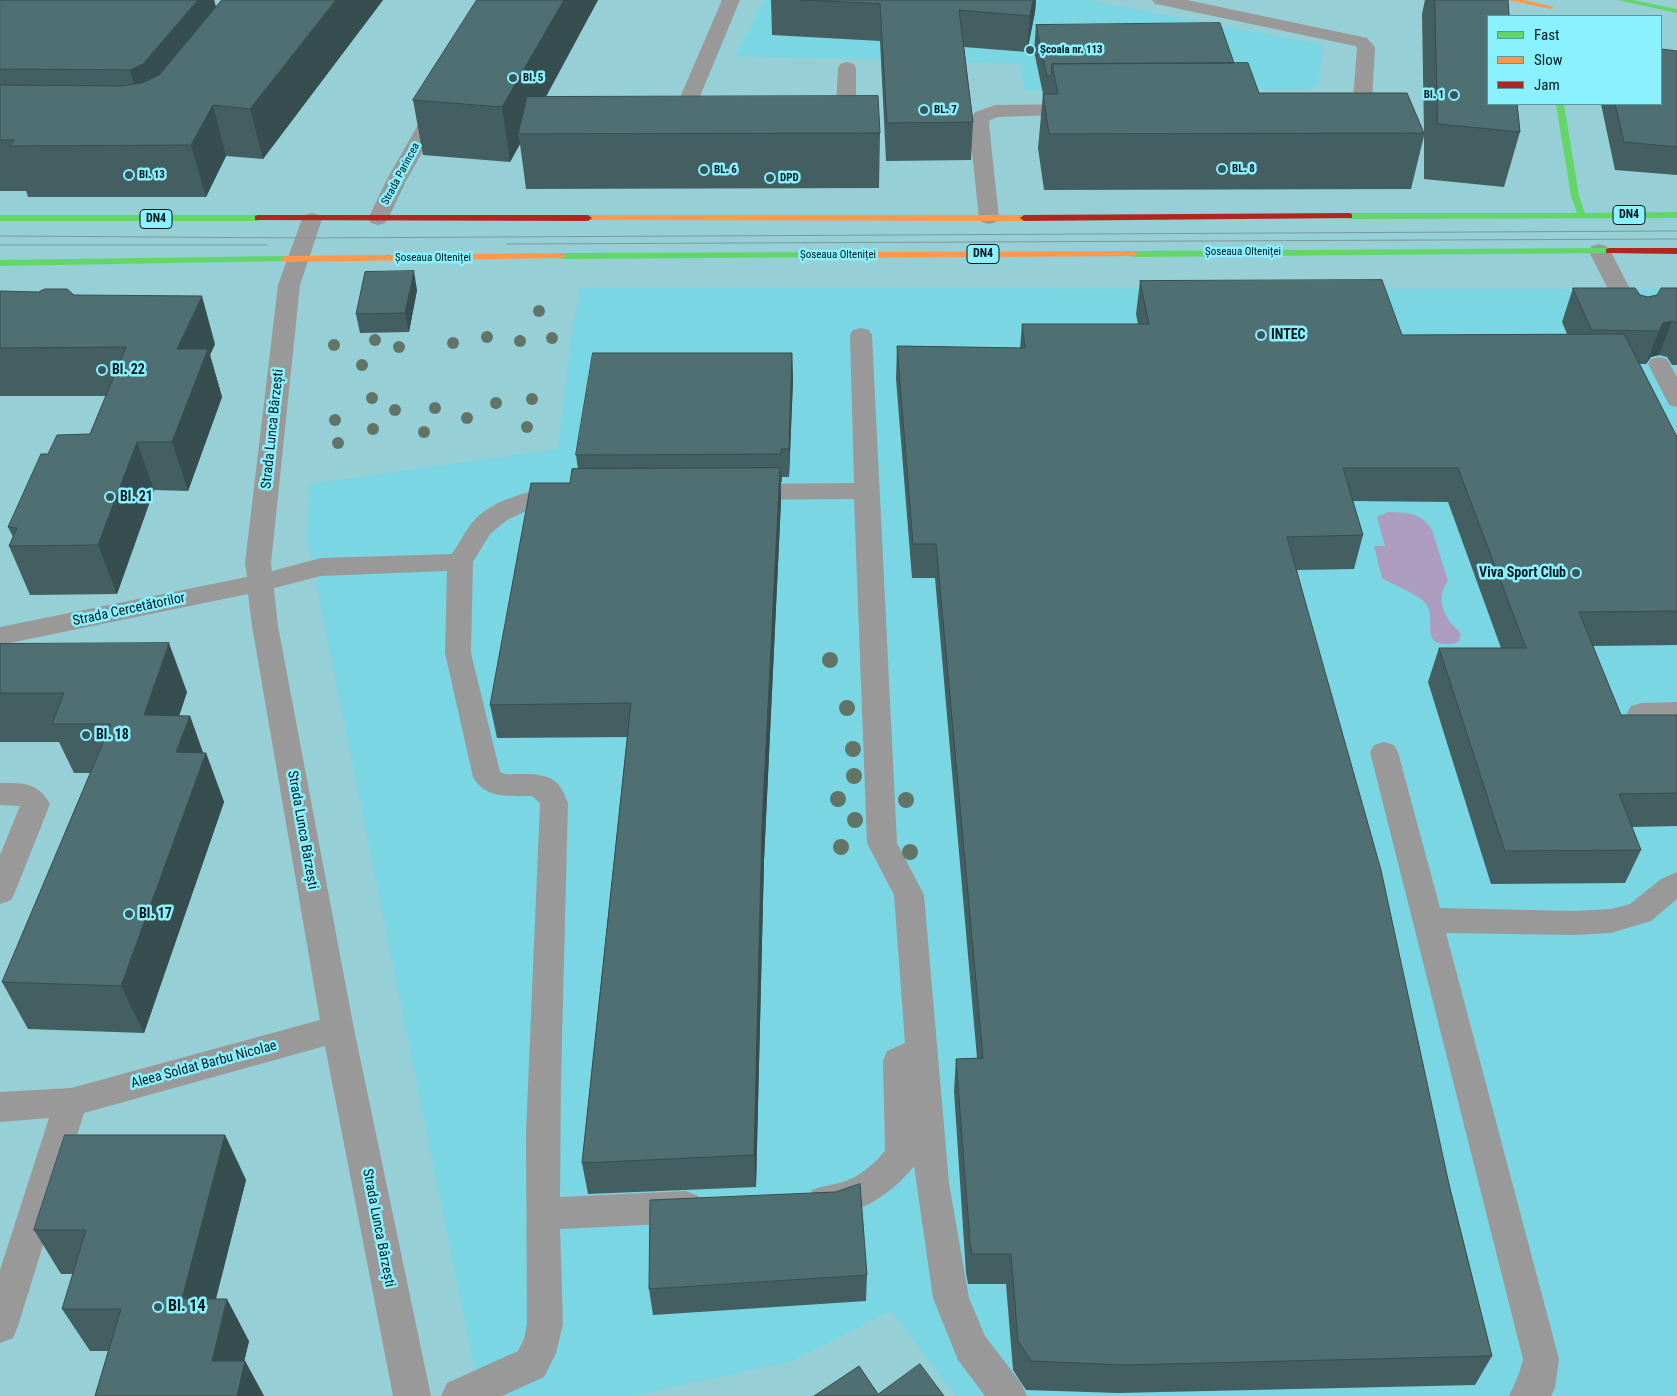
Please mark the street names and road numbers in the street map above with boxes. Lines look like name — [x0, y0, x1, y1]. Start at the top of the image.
street label: Strada Parincea — [379, 141, 423, 207]
road number: DN4 — [1613, 206, 1645, 224]
road number: DN4 — [140, 210, 172, 228]
road number: DN4 — [967, 244, 999, 264]
street label: Șoseaua Olteniței — [1205, 245, 1281, 259]
street label: Șoseaua Olteniței — [800, 248, 876, 262]
street label: Șoseaua Olteniței — [395, 251, 471, 265]
street label: Strada Lunca Bârzești — [258, 368, 288, 490]
street label: Strada Cercetătorilor — [71, 590, 187, 630]
street label: Strada Lunca Bârzești — [283, 769, 321, 891]
street label: Aleea Soldat Barbu Nicolae — [129, 1037, 279, 1093]
street label: Strada Lunca Bârzești — [358, 1167, 398, 1289]

